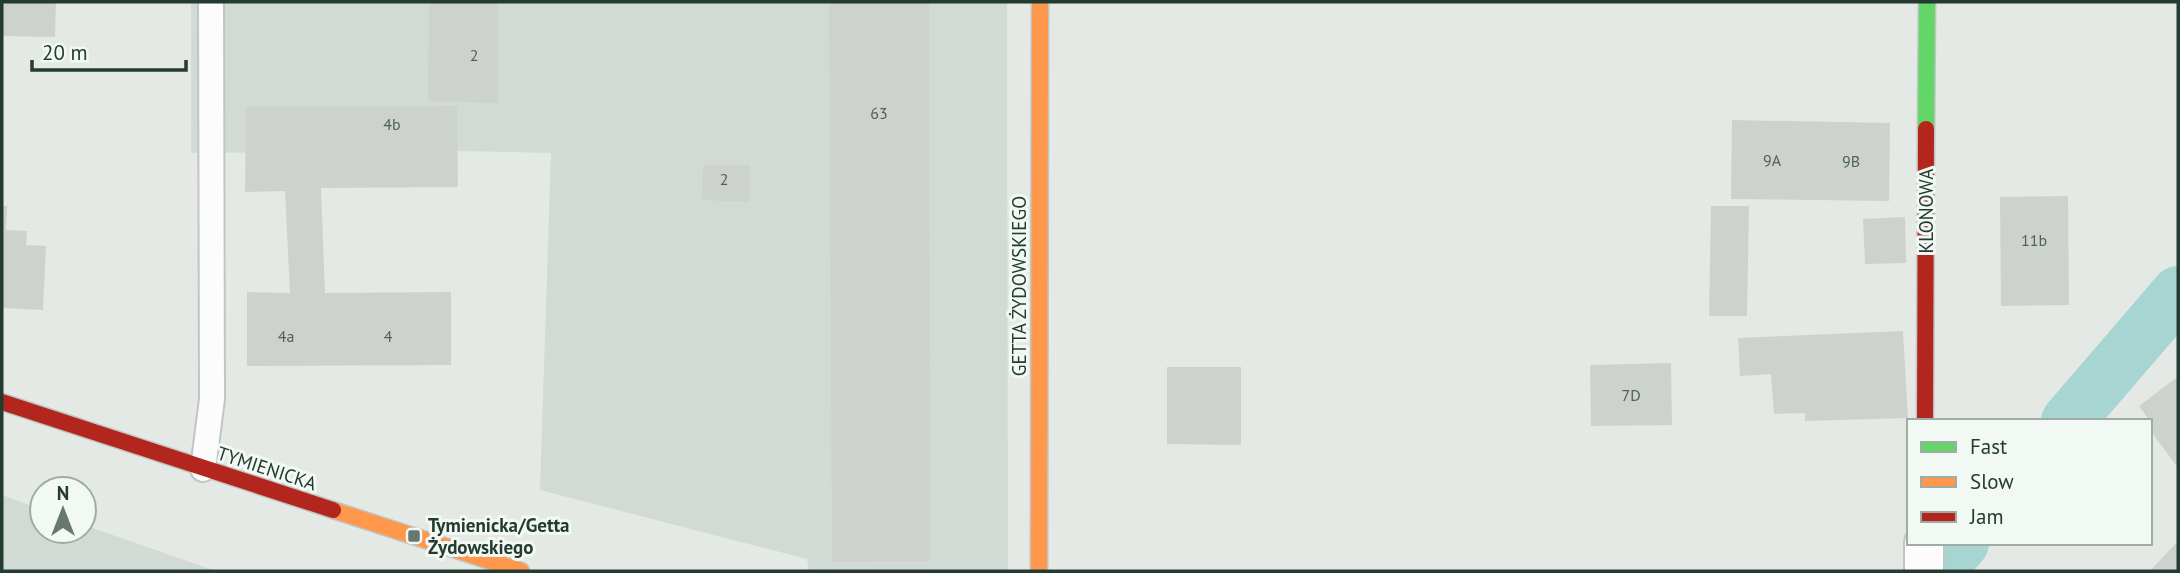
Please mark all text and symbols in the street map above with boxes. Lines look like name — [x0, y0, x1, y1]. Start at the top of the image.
scale bar — [32, 28, 186, 72]
text: 20 m — [42, 39, 88, 66]
house number: 2 — [470, 45, 478, 65]
house number: 63 — [870, 103, 888, 123]
house number: 4b — [383, 114, 401, 134]
house number: 9A — [1763, 150, 1782, 170]
house number: 9B — [1842, 151, 1860, 171]
house number: 2 — [720, 169, 728, 189]
street label: KLONOWA — [1914, 169, 1938, 253]
street label: GETTA ŻYDOWSKIEGO — [1007, 196, 1031, 376]
house number: 11b — [2021, 230, 2047, 250]
house number: 4a — [278, 326, 294, 346]
house number: 4 — [384, 326, 393, 346]
house number: 7D — [1621, 385, 1641, 405]
legend — [1907, 419, 2152, 545]
text: Fast — [1970, 433, 2007, 460]
street label: TYMIENICKA — [214, 441, 320, 495]
text: Slow — [1970, 468, 2014, 495]
north arrow — [28, 475, 98, 545]
text: N — [57, 481, 69, 505]
text: Jam — [1969, 503, 2004, 530]
place label: Tymienicka/Getta Żydowskiego — [428, 513, 569, 559]
marker: Tymienicka/Getta Żydowskiego — [406, 528, 422, 544]

